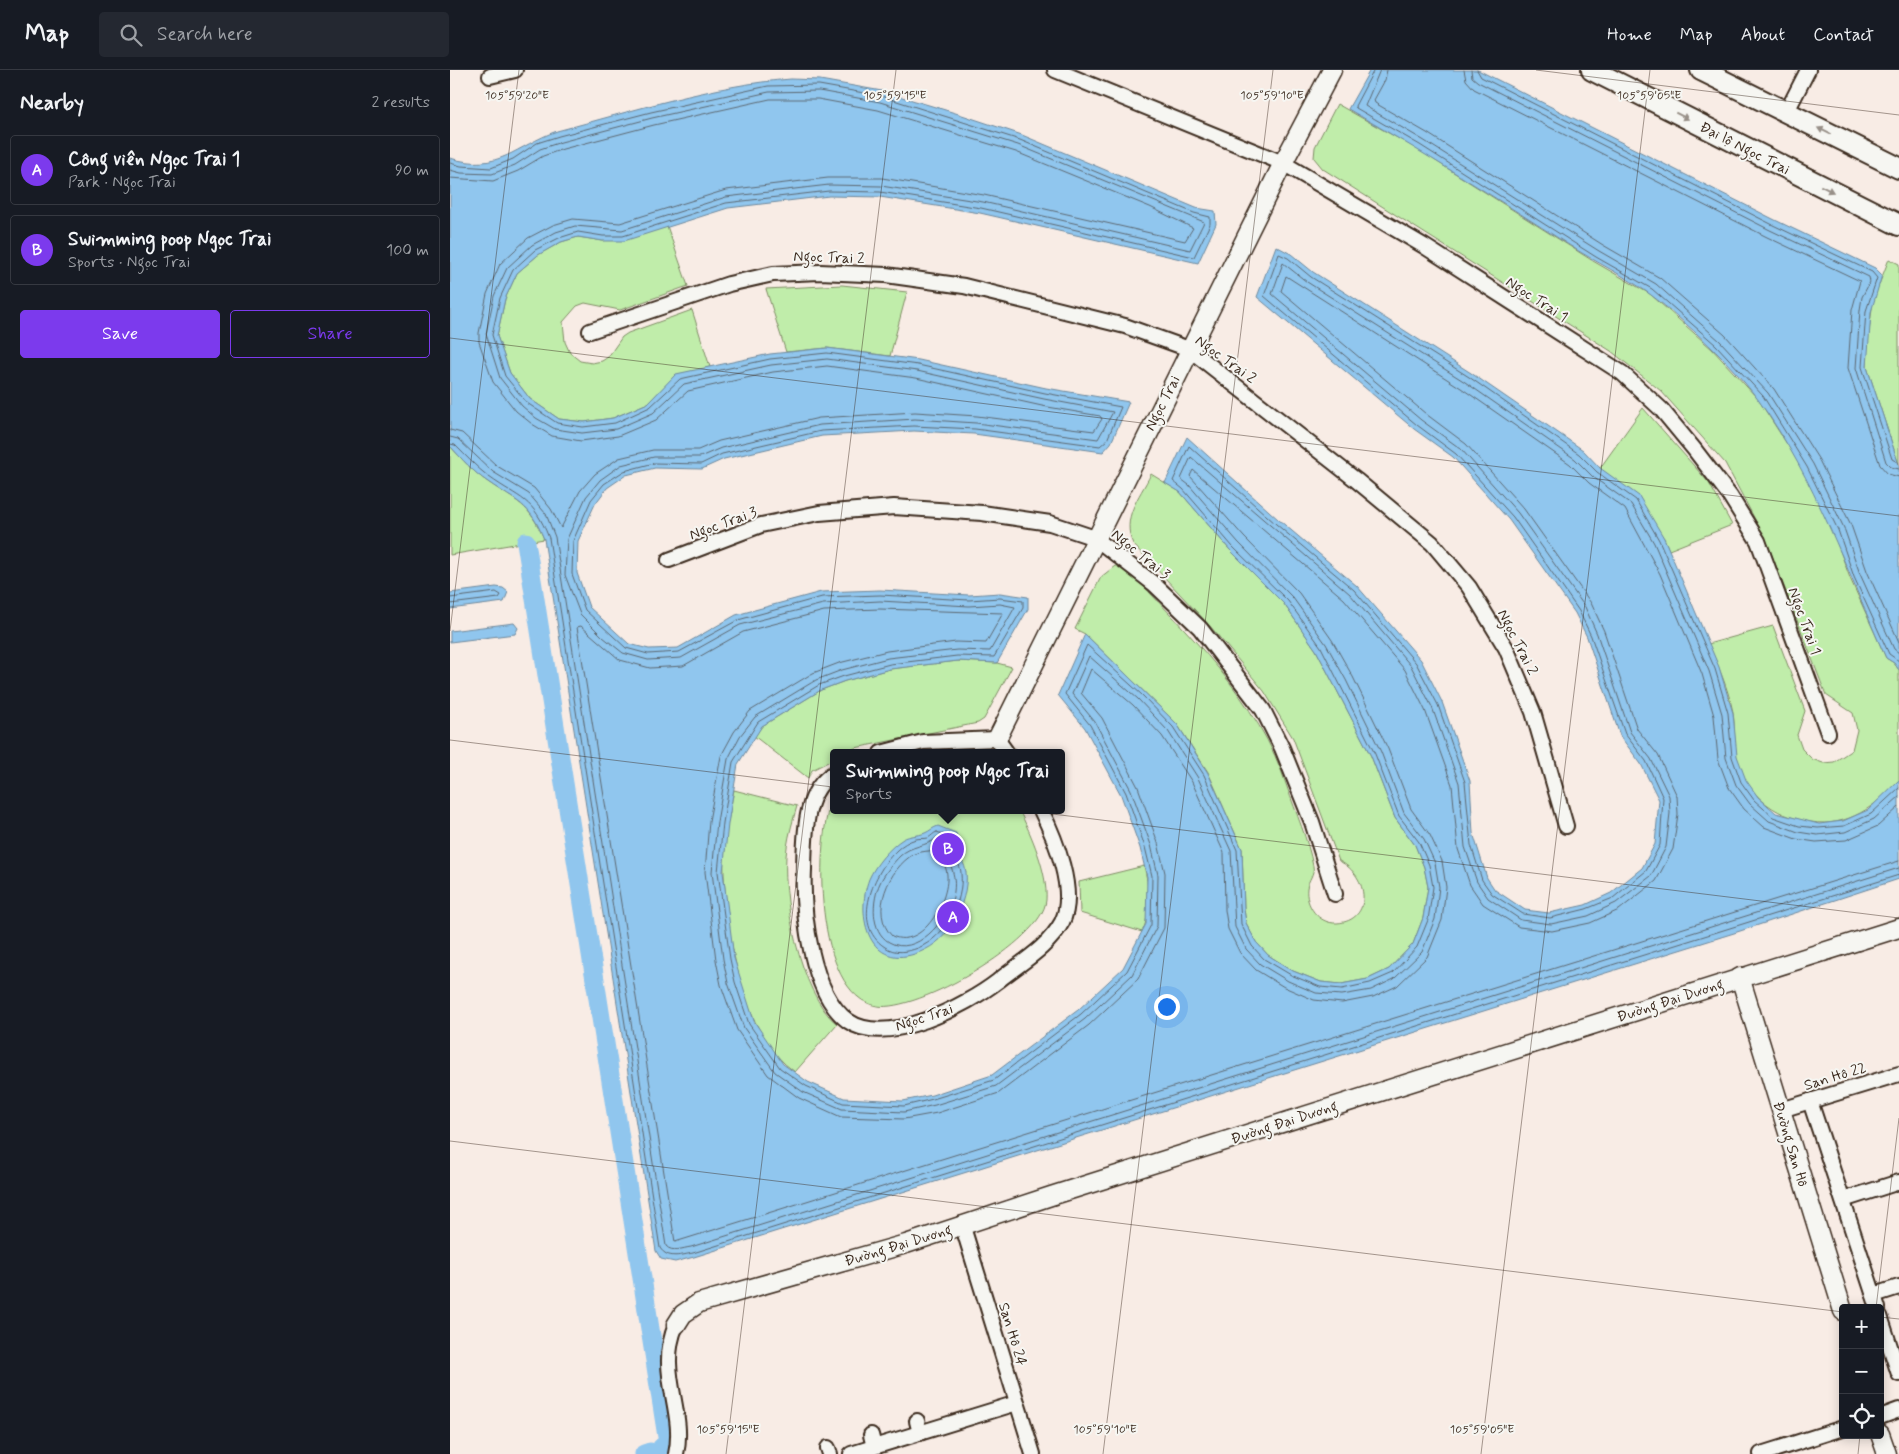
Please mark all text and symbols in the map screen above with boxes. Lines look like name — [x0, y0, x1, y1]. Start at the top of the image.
search box — [99, 12, 449, 57]
text: Map — [25, 19, 69, 50]
icon: search — [117, 21, 145, 49]
text: Search here — [157, 22, 253, 47]
text: Home — [1607, 23, 1652, 47]
text: Map — [1680, 23, 1713, 47]
text: About — [1741, 23, 1785, 47]
text: Contact — [1813, 23, 1874, 47]
text: 105°59'20"E — [485, 88, 549, 104]
text: 105°59'15"E — [864, 88, 927, 104]
text: 105°59'10"E — [1240, 88, 1304, 104]
text: 105°59'05"E — [1617, 88, 1681, 104]
text: Nearby — [20, 89, 84, 117]
text: 2 results — [372, 92, 430, 113]
one-way arrow — [1675, 112, 1689, 120]
street label: Đại lộ Ngọc Trai — [1696, 118, 1793, 181]
one-way arrow — [1817, 127, 1831, 135]
text: Công viên Ngọc Trai 1 — [68, 147, 240, 172]
text: A — [32, 160, 42, 181]
text: 90 m — [395, 160, 429, 181]
text: Park · Ngọc Trai — [68, 172, 176, 193]
one-way arrow — [1820, 185, 1834, 193]
text: Swimming poop Ngọc Trai — [68, 227, 271, 252]
text: B — [32, 240, 42, 261]
text: 100 m — [386, 240, 429, 261]
street label: Ngọc Trai 2 — [793, 247, 865, 270]
text: Sports · Ngọc Trai — [68, 252, 190, 273]
street label: Ngọc Trai 1 — [1501, 272, 1571, 328]
button: Save — [20, 310, 220, 358]
button: Share — [230, 310, 430, 358]
street label: Ngọc Trai 2 — [1190, 331, 1260, 390]
street label: Ngọc Trai — [1140, 372, 1186, 435]
street label: Ngọc Trai 3 — [687, 502, 760, 546]
street label: Ngọc Trai 3 — [1106, 525, 1174, 586]
street label: Ngọc Trai 1 — [1782, 585, 1826, 658]
street label: Ngọc Trai 2 — [1491, 606, 1542, 679]
popup — [830, 749, 1065, 814]
text: Swimming poop Ngọc Trai — [846, 759, 1049, 784]
text: Sports — [846, 784, 892, 805]
pin: B — [932, 830, 964, 868]
pin: A — [937, 898, 969, 936]
street label: Đường Đại Dương — [1614, 974, 1727, 1029]
your location — [1154, 994, 1180, 1020]
street label: Ngọc Trai — [893, 999, 956, 1038]
street label: San Hô 22 — [1802, 1058, 1869, 1096]
street label: Đường Đại Dương — [1228, 1096, 1341, 1151]
street label: Đường San Hô — [1767, 1099, 1812, 1190]
street label: Đường Đại Dương — [842, 1220, 955, 1273]
street label: San Hô 24 — [993, 1300, 1031, 1368]
map controls — [1839, 1304, 1884, 1439]
button: + — [1839, 1304, 1884, 1349]
button: − — [1839, 1349, 1884, 1394]
button: locate — [1839, 1394, 1884, 1439]
text: 105°59'15"E — [697, 1422, 760, 1438]
text: 105°59'10"E — [1073, 1422, 1137, 1438]
text: 105°59'05"E — [1450, 1422, 1514, 1438]

